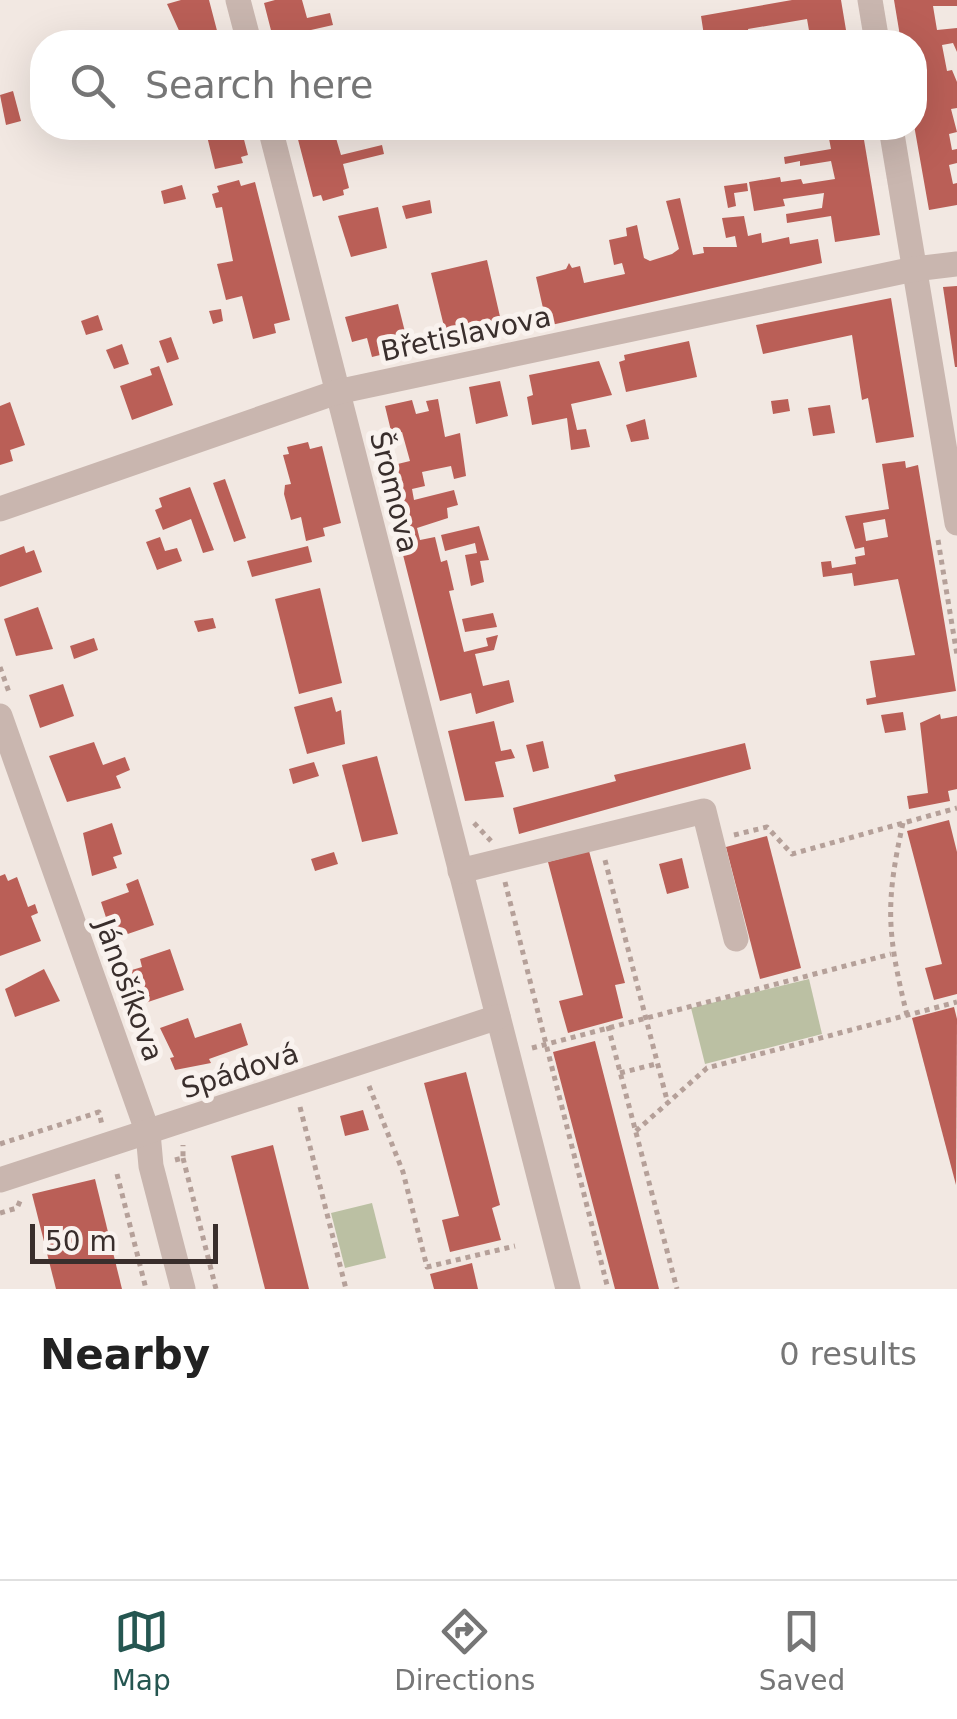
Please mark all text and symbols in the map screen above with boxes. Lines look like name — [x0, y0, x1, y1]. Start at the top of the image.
search box — [30, 30, 927, 140]
icon: search — [65, 58, 120, 113]
text: Search here — [145, 63, 373, 107]
street label: Břetislavova — [378, 300, 554, 368]
street label: Šromova — [363, 428, 426, 556]
street label: Jánošíkova — [87, 913, 170, 1066]
street label: Spádová — [177, 1037, 303, 1105]
scale bar — [30, 1219, 218, 1264]
text: 50 m — [45, 1225, 117, 1258]
text: Nearby — [40, 1330, 210, 1379]
text: 0 results — [779, 1335, 917, 1373]
tab: Map — [112, 1604, 171, 1697]
tab: Directions — [394, 1604, 535, 1697]
tab: Saved — [759, 1604, 845, 1697]

